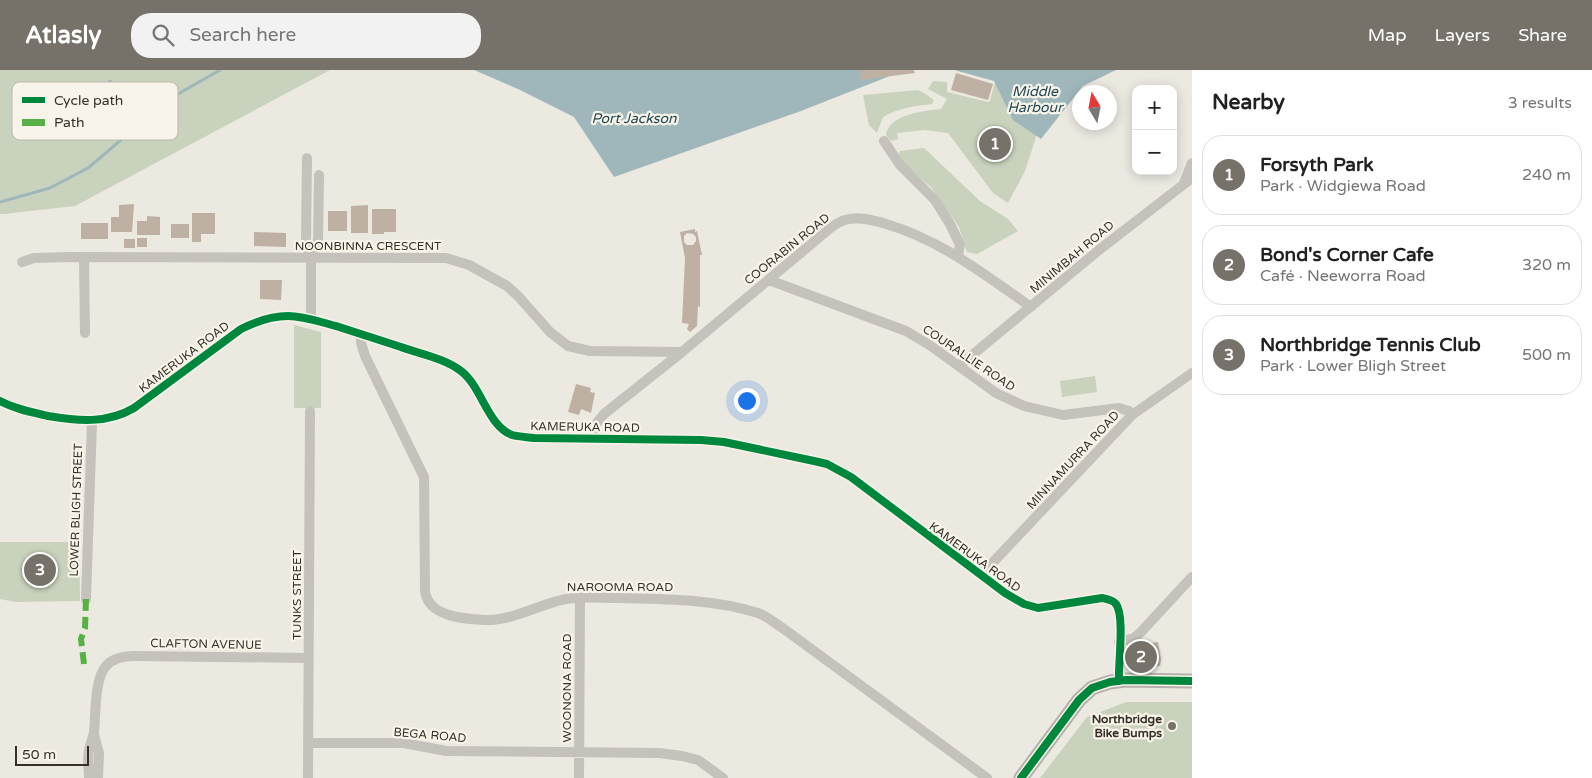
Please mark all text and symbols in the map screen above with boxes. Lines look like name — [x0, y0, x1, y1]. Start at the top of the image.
search box — [131, 13, 481, 58]
text: Atlasly — [25, 21, 101, 50]
icon: search — [149, 21, 177, 49]
text: Search here — [189, 24, 296, 46]
text: Map — [1368, 24, 1407, 46]
text: Layers — [1435, 24, 1490, 46]
text: Share — [1518, 24, 1567, 46]
legend — [12, 82, 178, 140]
water label: Middle Harbour — [1007, 83, 1064, 116]
north arrow — [1072, 85, 1117, 130]
map controls — [1132, 85, 1177, 175]
button: + — [1132, 85, 1177, 130]
text: Nearby — [1212, 90, 1285, 115]
text: Cycle path — [54, 92, 123, 109]
text: 3 results — [1508, 93, 1572, 113]
water label: Port Jackson — [591, 110, 677, 127]
text: Path — [54, 114, 85, 131]
pin: 1 — [979, 125, 1011, 163]
button: − — [1132, 130, 1177, 175]
text: Forsyth Park — [1260, 154, 1374, 176]
text: 1 — [1224, 165, 1234, 185]
text: 240 m — [1522, 165, 1571, 185]
text: Park · Widgiewa Road — [1260, 176, 1426, 196]
street label: COORABIN ROAD — [742, 210, 832, 288]
street label: MINIMBAH ROAD — [1027, 218, 1117, 296]
street label: NOONBINNA CRESCENT — [295, 239, 442, 253]
text: Bond's Corner Cafe — [1260, 244, 1434, 266]
text: 2 — [1224, 255, 1234, 275]
text: 320 m — [1522, 255, 1571, 275]
text: Café · Neeworra Road — [1260, 266, 1426, 286]
street label: KAMERUKA ROAD — [136, 318, 232, 396]
street label: COURALLIE ROAD — [920, 322, 1018, 394]
text: Northbridge Tennis Club — [1260, 334, 1481, 356]
text: 3 — [1224, 345, 1234, 365]
text: 500 m — [1522, 345, 1571, 365]
text: Park · Lower Bligh Street — [1260, 356, 1446, 376]
your location — [734, 388, 760, 414]
street label: MINNAMURRA ROAD — [1024, 408, 1122, 512]
street label: KAMERUKA ROAD — [530, 419, 640, 435]
street label: LOWER BLIGH STREET — [67, 442, 85, 577]
street label: KAMERUKA ROAD — [927, 519, 1023, 595]
street label: TUNKS STREET — [290, 549, 304, 640]
pin: 3 — [24, 551, 56, 589]
street label: NAROOMA ROAD — [567, 580, 673, 594]
street label: WOONONA ROAD — [560, 634, 574, 742]
street label: CLAFTON AVENUE — [150, 636, 262, 652]
pin: 2 — [1125, 638, 1157, 676]
place label: Northbridge Bike Bumps — [1092, 712, 1162, 741]
marker: Northbridge Bike Bumps — [1166, 720, 1178, 732]
street label: BEGA ROAD — [393, 725, 467, 745]
scale bar — [15, 743, 89, 766]
text: 50 m — [22, 746, 56, 763]

